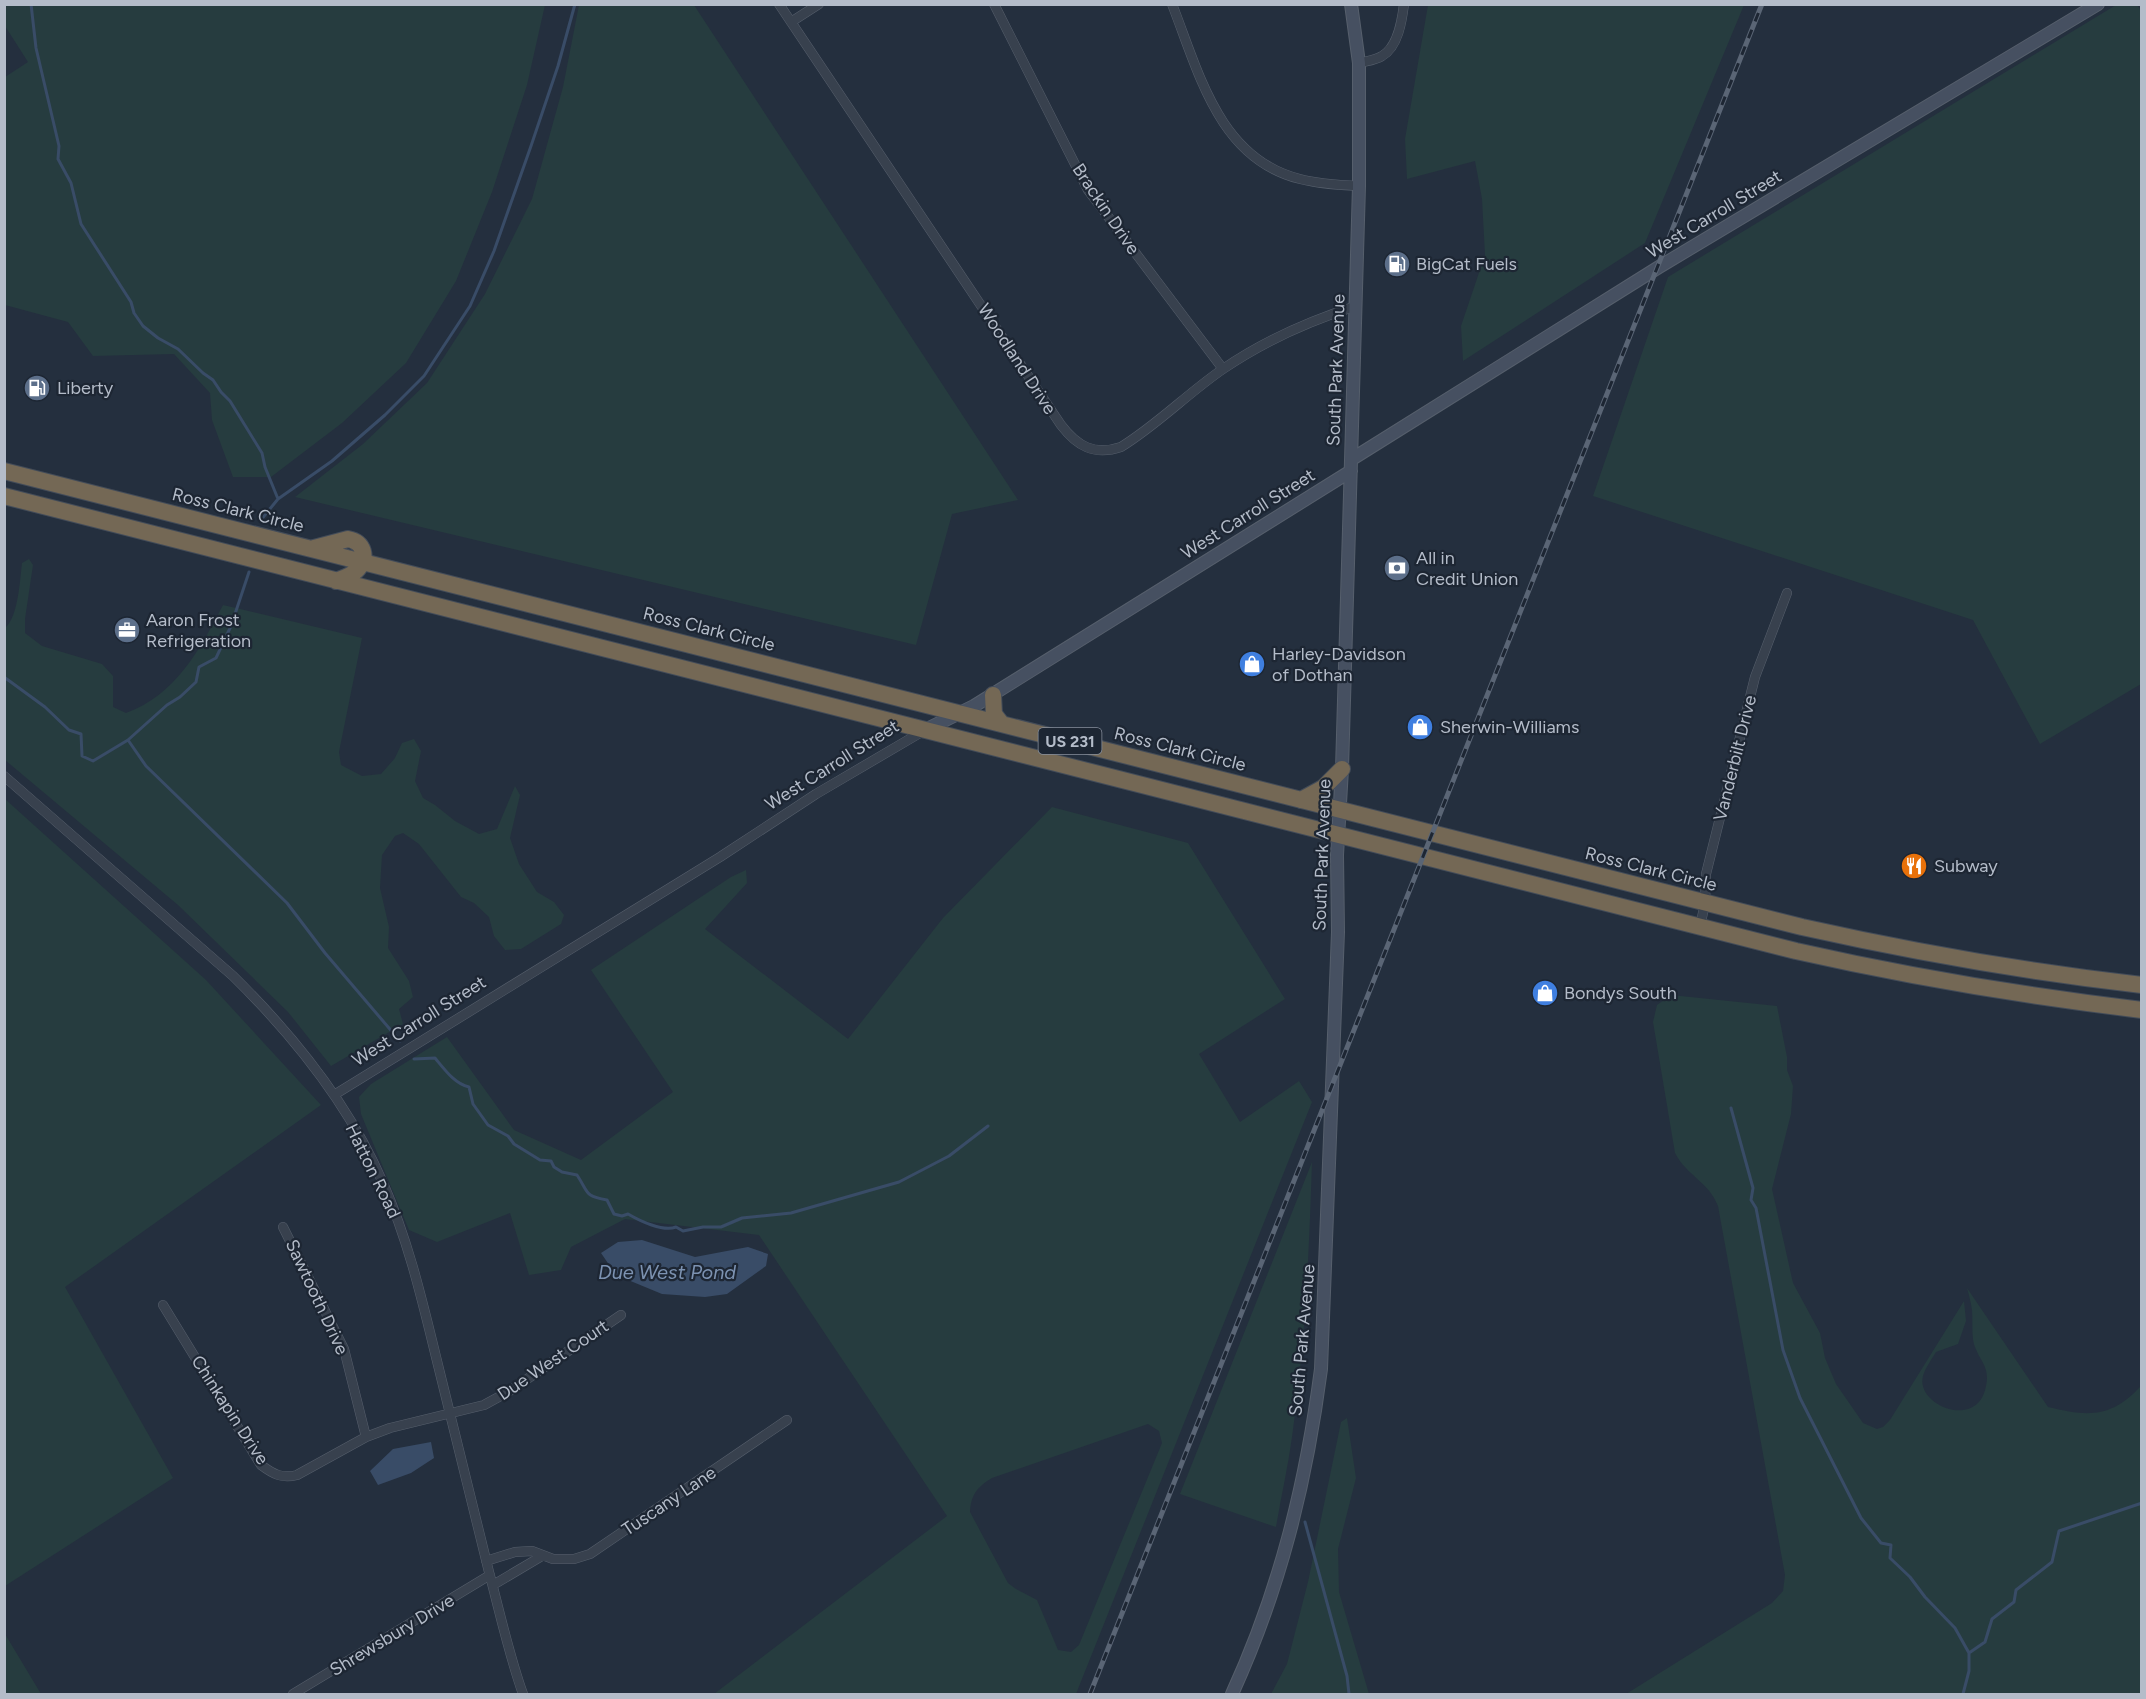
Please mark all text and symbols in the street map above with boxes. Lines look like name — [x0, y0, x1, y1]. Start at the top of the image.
street label: Brackin Drive — [1068, 159, 1145, 259]
street label: West Carroll Street — [1643, 165, 1786, 263]
fuel station icon: BigCat Fuels — [1382, 249, 1412, 279]
place label: BigCat Fuels — [1416, 253, 1517, 275]
street label: South Park Avenue — [1322, 293, 1350, 447]
street label: Woodland Drive — [973, 299, 1061, 419]
fuel station icon: Liberty — [22, 373, 52, 403]
place label: Liberty — [57, 377, 114, 399]
street label: West Carroll Street — [1177, 464, 1319, 564]
street label: Ross Clark Circle — [170, 483, 306, 537]
place label: All in Credit Union — [1416, 547, 1518, 590]
bank icon: All in Credit Union — [1382, 553, 1412, 583]
street label: Ross Clark Circle — [641, 602, 777, 656]
place label: Aaron Frost Refrigeration — [146, 609, 251, 652]
office icon: Aaron Frost Refrigeration — [112, 615, 142, 645]
place label: Harley-Davidson of Dothan — [1272, 643, 1406, 686]
shop icon: Harley-Davidson of Dothan — [1237, 649, 1267, 679]
street label: Vanderbilt Drive — [1709, 693, 1761, 823]
shop icon: Sherwin-Williams — [1405, 712, 1435, 742]
street label: West Carroll Street — [761, 715, 903, 815]
place label: Sherwin-Williams — [1440, 716, 1579, 738]
street label: Ross Clark Circle — [1112, 722, 1248, 776]
road number: US 231 — [1038, 728, 1102, 754]
street label: South Park Avenue — [1308, 778, 1336, 932]
street label: Ross Clark Circle — [1583, 842, 1719, 896]
restaurant icon: Subway — [1899, 851, 1929, 881]
place label: Subway — [1934, 855, 1998, 877]
street label: West Carroll Street — [348, 971, 490, 1071]
shop icon: Bondys South — [1530, 978, 1560, 1008]
place label: Bondys South — [1564, 982, 1677, 1004]
street label: Hatton Road — [341, 1120, 405, 1222]
street label: Sawtooth Drive — [281, 1236, 353, 1358]
water label: Due West Pond — [598, 1260, 736, 1284]
street label: South Park Avenue — [1284, 1263, 1320, 1417]
street label: Due West Court — [493, 1315, 613, 1405]
street label: Chinkapin Drive — [186, 1351, 274, 1469]
street label: Tuscany Lane — [618, 1461, 720, 1541]
street label: Shrewsbury Drive — [326, 1589, 458, 1681]

